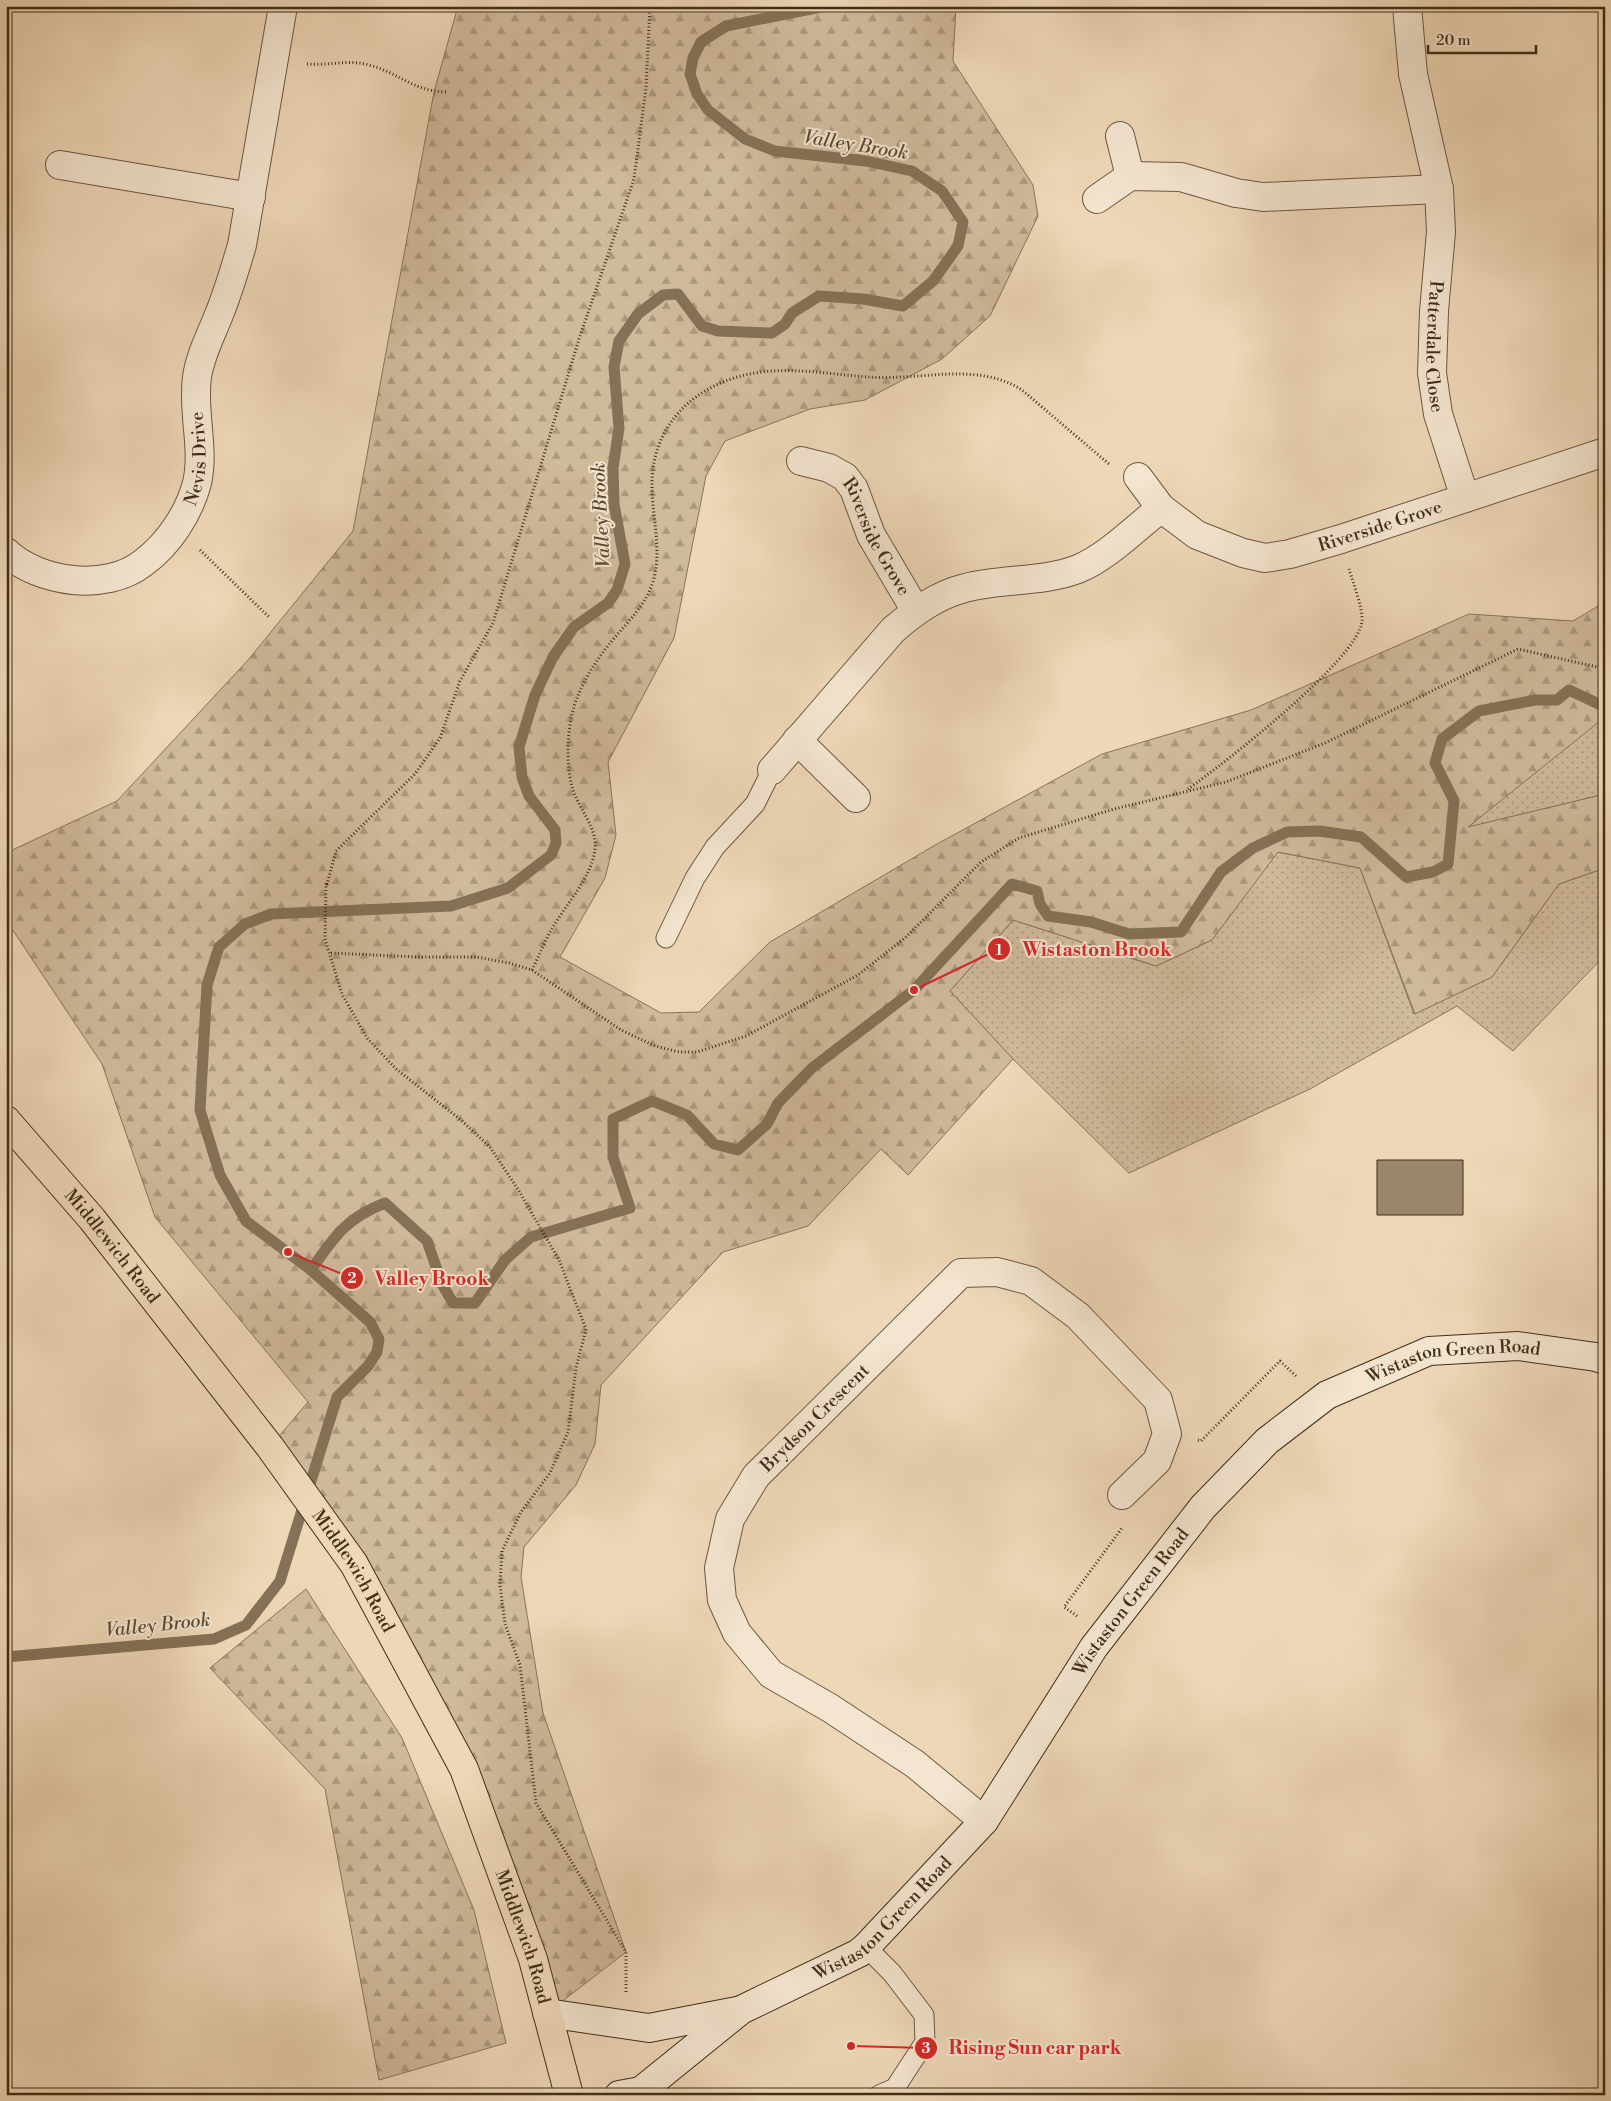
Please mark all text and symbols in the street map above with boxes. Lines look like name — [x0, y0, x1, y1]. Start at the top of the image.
scale bar — [1428, 22, 1536, 54]
text: 20 m — [1436, 31, 1471, 50]
water label: Valley Brook — [802, 125, 910, 165]
street label: Patterdale Close — [1420, 280, 1449, 414]
street label: Nevis Drive — [179, 411, 211, 509]
water label: Valley Brook — [586, 462, 616, 568]
street label: Riverside Grove — [838, 473, 916, 600]
street label: Riverside Grove — [1315, 495, 1445, 557]
callout: Wistaston Brook — [987, 932, 1181, 966]
text: Wistaston Brook — [1021, 938, 1172, 962]
text: 1 — [995, 941, 1003, 960]
street label: Middlewich Road — [60, 1184, 166, 1309]
callout: Valley Brook — [339, 1261, 499, 1295]
text: Valley Brook — [374, 1267, 490, 1291]
text: 2 — [347, 1269, 357, 1288]
street label: Wistaston Green Road — [1361, 1334, 1543, 1389]
street label: Brydson Crescent — [754, 1358, 875, 1478]
street label: Middlewich Road — [307, 1505, 400, 1637]
street label: Wistaston Green Road — [1067, 1523, 1194, 1681]
water label: Valley Brook — [104, 1608, 212, 1642]
street label: Wistaston Green Road — [808, 1851, 957, 1985]
street label: Middlewich Road — [490, 1866, 556, 2007]
callout: Rising Sun car park — [913, 2031, 1131, 2065]
text: Rising Sun car park — [948, 2036, 1122, 2060]
text: 3 — [921, 2039, 931, 2058]

